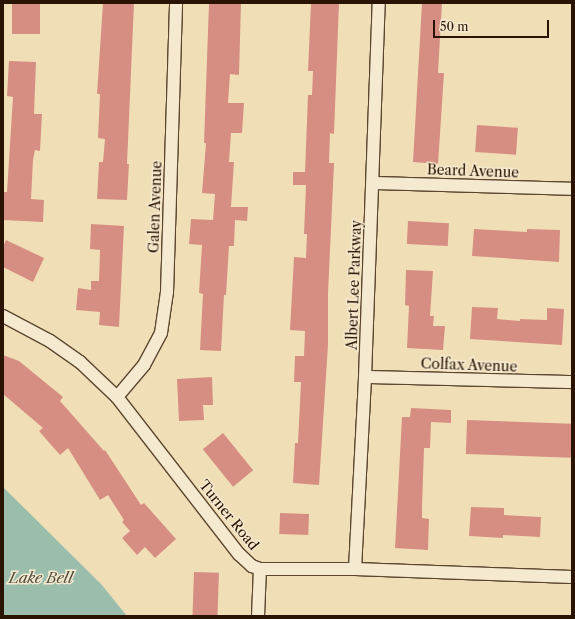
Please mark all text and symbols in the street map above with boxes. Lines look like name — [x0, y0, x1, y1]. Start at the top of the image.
scale bar — [435, 12, 551, 38]
text: 50 m — [440, 19, 469, 34]
street label: Galen Avenue — [145, 160, 165, 254]
street label: Beard Avenue — [426, 161, 520, 181]
street label: Albert Lee Parkway — [343, 220, 365, 350]
street label: Colfax Avenue — [420, 355, 518, 375]
street label: Turner Road — [196, 477, 262, 553]
water label: Lake Bell — [9, 569, 73, 587]

